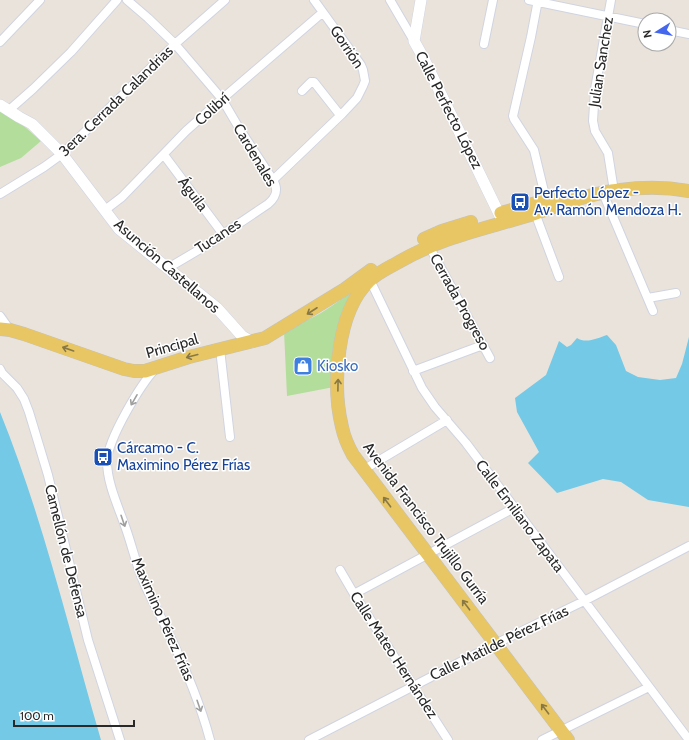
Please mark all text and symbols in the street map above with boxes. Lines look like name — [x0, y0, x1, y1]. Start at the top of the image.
north arrow — [637, 12, 677, 52]
street label: Julian Sanchez — [585, 16, 617, 109]
street label: Gorrión — [326, 22, 368, 72]
text: N — [640, 29, 655, 39]
street label: 3era. Cerrada Calandrias — [55, 42, 177, 160]
street label: Calle Perfecto López — [411, 48, 487, 172]
street label: Colibrí — [191, 89, 233, 129]
street label: Cardenales — [229, 120, 281, 190]
street label: Águila — [174, 173, 213, 215]
place label: Perfecto López - Av. Ramón Mendoza H. — [534, 184, 681, 219]
bus stop icon: Perfecto López - Av. Ramón Mendoza H. — [509, 191, 531, 213]
street label: Asunción Castellanos — [110, 215, 224, 317]
street label: Tucanes — [192, 215, 244, 257]
street label: Cerrada Progreso — [426, 251, 494, 353]
one-way arrow — [306, 307, 318, 315]
street label: Principal — [144, 330, 201, 362]
one-way arrow — [61, 345, 74, 352]
one-way arrow — [186, 353, 199, 360]
shop icon: Kiosko — [292, 355, 314, 377]
place label: Kiosko — [317, 357, 358, 375]
one-way arrow — [334, 379, 342, 392]
one-way arrow — [130, 394, 138, 406]
place label: Cárcamo - C. Maximino Pérez Frías — [117, 439, 250, 474]
street label: Avenida Francisco Trujillo Gurría — [359, 439, 493, 608]
bus stop icon: Cárcamo - C. Maximino Pérez Frías — [92, 446, 114, 468]
street label: Calle Emiliano Zapata — [472, 456, 569, 576]
street label: Camellón de Defensa — [41, 483, 91, 620]
one-way arrow — [383, 496, 391, 507]
one-way arrow — [120, 515, 128, 527]
street label: Maximino Pérez Frías — [128, 555, 198, 683]
street label: Calle Mateo Hernández — [346, 588, 442, 722]
one-way arrow — [462, 600, 470, 611]
street label: Calle Matilde Pérez Frías — [427, 602, 571, 684]
one-way arrow — [196, 699, 204, 711]
scale bar — [14, 702, 134, 728]
one-way arrow — [541, 703, 549, 714]
text: 100 m — [20, 708, 54, 723]

